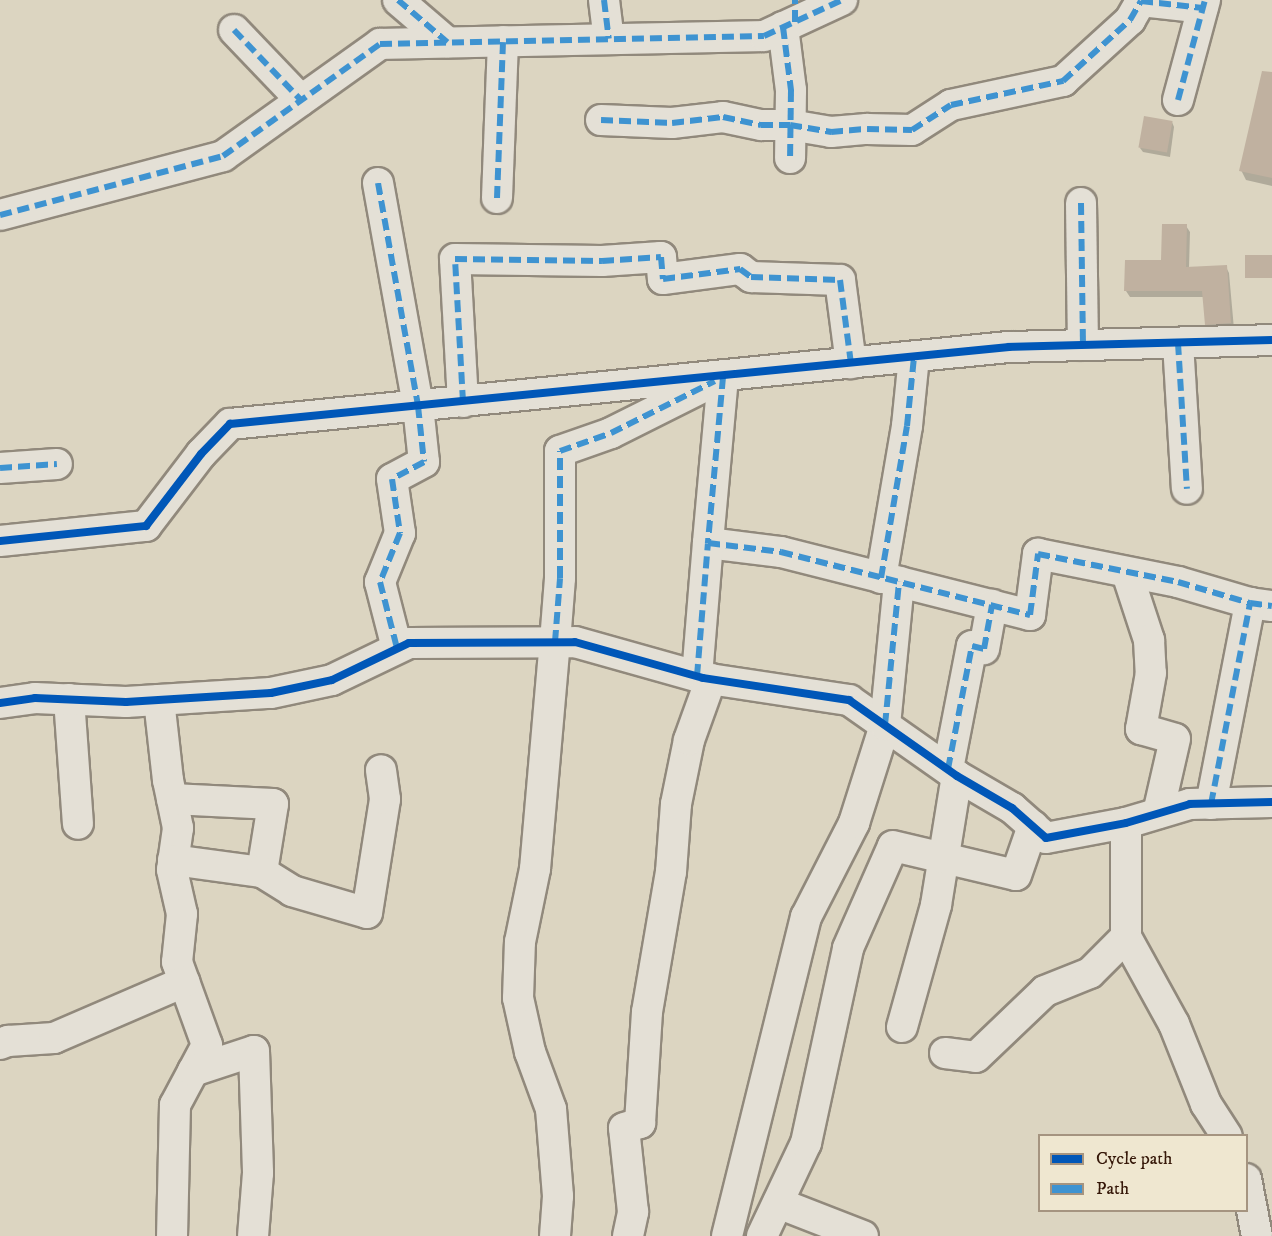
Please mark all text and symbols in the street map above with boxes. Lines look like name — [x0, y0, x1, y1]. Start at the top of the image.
legend — [1038, 1134, 1248, 1212]
text: Cycle path — [1096, 1148, 1173, 1170]
text: Path — [1096, 1178, 1129, 1200]

